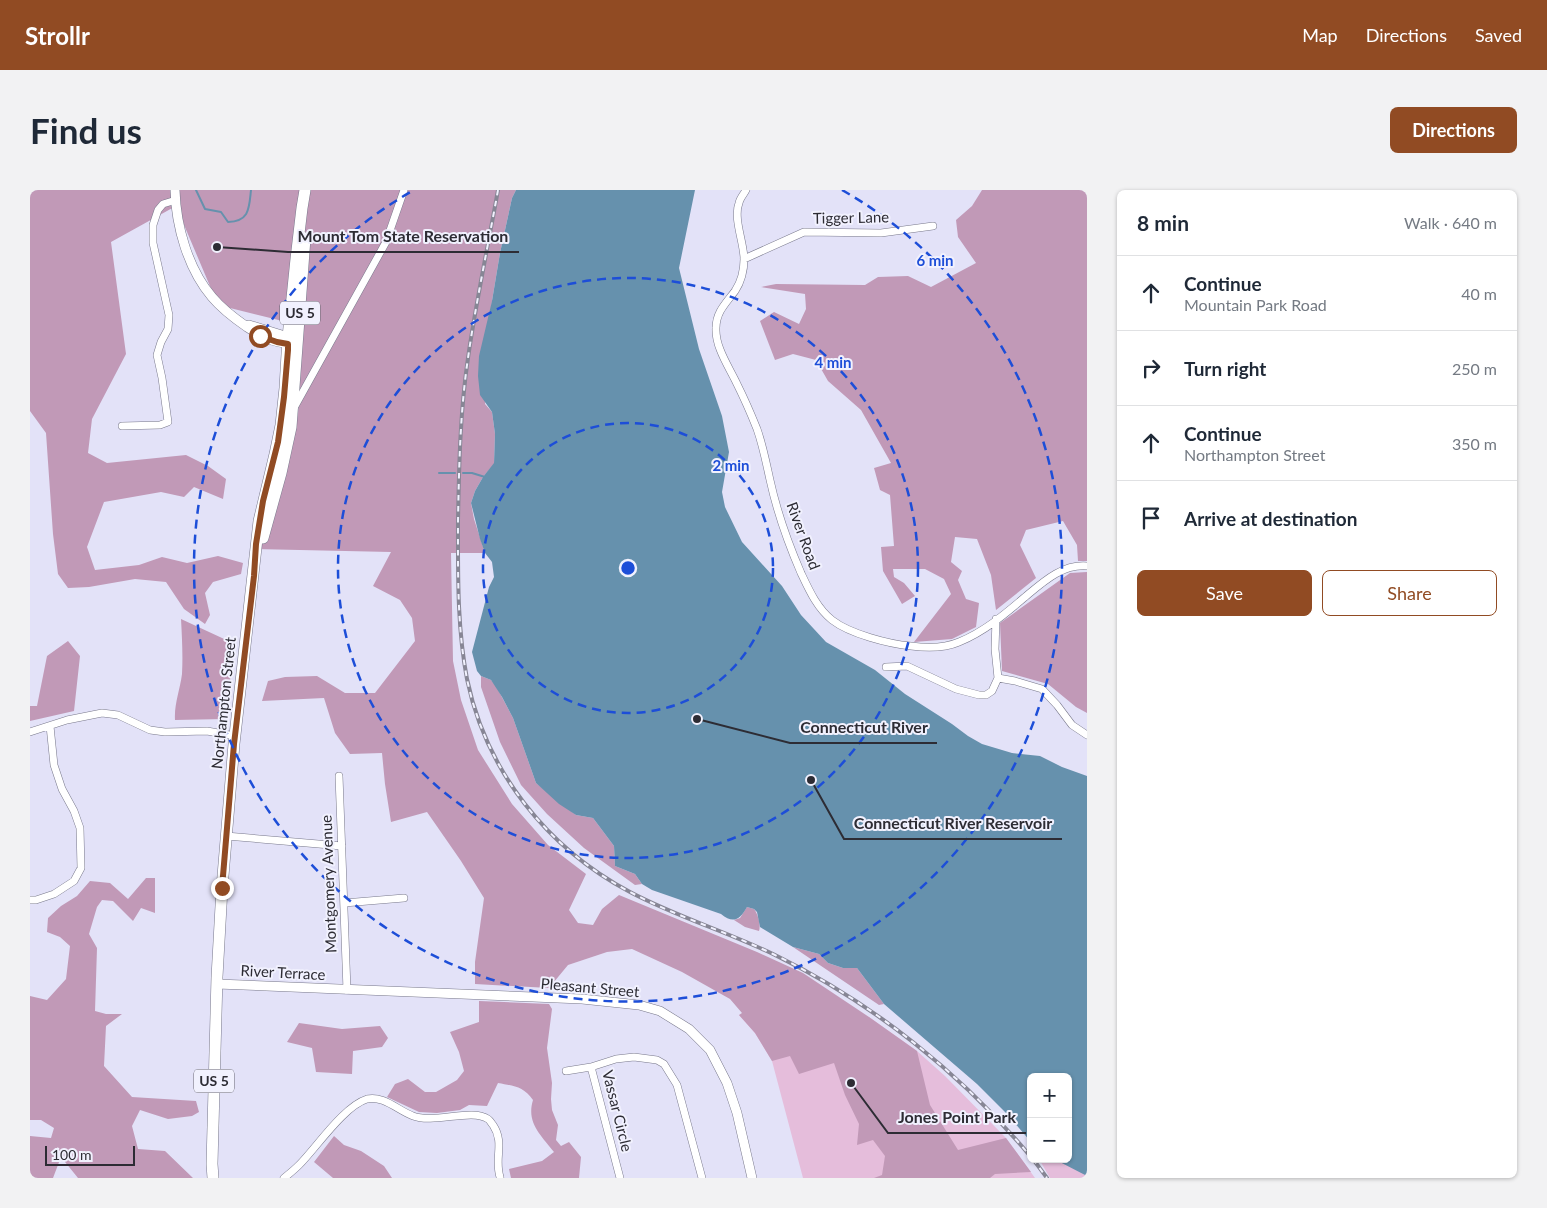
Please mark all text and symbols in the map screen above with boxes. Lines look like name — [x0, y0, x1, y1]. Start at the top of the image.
text: Strollr — [25, 21, 90, 50]
text: Map — [1302, 24, 1338, 46]
text: Directions — [1366, 24, 1447, 46]
text: Saved — [1475, 24, 1522, 46]
button: Directions — [1390, 107, 1517, 153]
text: Find us — [30, 109, 142, 151]
street label: Tigger Lane — [813, 207, 889, 227]
text: 8 min — [1137, 210, 1189, 235]
text: Walk · 640 m — [1404, 213, 1497, 232]
callout: Mount Tom State Reservation — [288, 221, 519, 252]
text: Mount Tom State Reservation — [298, 226, 508, 245]
text: 6 min — [916, 251, 954, 269]
text: Continue — [1184, 272, 1262, 295]
icon: ahead — [1137, 279, 1165, 307]
text: 40 m — [1461, 284, 1497, 303]
text: Mountain Park Road — [1184, 295, 1327, 314]
road number: US 5 — [280, 302, 320, 324]
route start — [249, 325, 272, 348]
text: 4 min — [814, 353, 852, 371]
icon: right — [1137, 354, 1165, 382]
text: Turn right — [1184, 357, 1266, 380]
text: 250 m — [1452, 359, 1497, 378]
text: Continue — [1184, 422, 1262, 445]
icon: ahead — [1137, 429, 1165, 457]
text: 350 m — [1452, 434, 1497, 453]
text: Northampton Street — [1184, 445, 1325, 464]
text: 2 min — [712, 456, 750, 474]
street label: River Road — [783, 499, 824, 572]
icon: arrive — [1137, 504, 1165, 532]
text: Arrive at destination — [1184, 507, 1357, 530]
centre of rings — [619, 559, 637, 577]
button: Save — [1137, 570, 1312, 616]
button: Share — [1322, 570, 1497, 616]
street label: Northampton Street — [207, 635, 239, 770]
callout: Connecticut River — [790, 712, 937, 743]
text: Connecticut River — [800, 717, 928, 736]
callout: Connecticut River Reservoir — [844, 808, 1062, 839]
text: Connecticut River Reservoir — [854, 813, 1052, 832]
street label: Montgomery Avenue — [317, 815, 339, 953]
route end — [211, 877, 234, 900]
street label: River Terrace — [240, 961, 326, 983]
street label: Pleasant Street — [540, 974, 641, 1000]
street label: Vassar Circle — [599, 1068, 637, 1153]
road number: US 5 — [194, 1069, 234, 1092]
map controls — [1027, 1073, 1072, 1163]
button: + — [1027, 1073, 1072, 1118]
callout: Jones Point Park — [888, 1102, 1026, 1133]
text: Jones Point Park — [898, 1107, 1017, 1126]
button: − — [1027, 1118, 1072, 1163]
scale bar — [45, 1143, 135, 1166]
text: 100 m — [52, 1146, 91, 1163]

